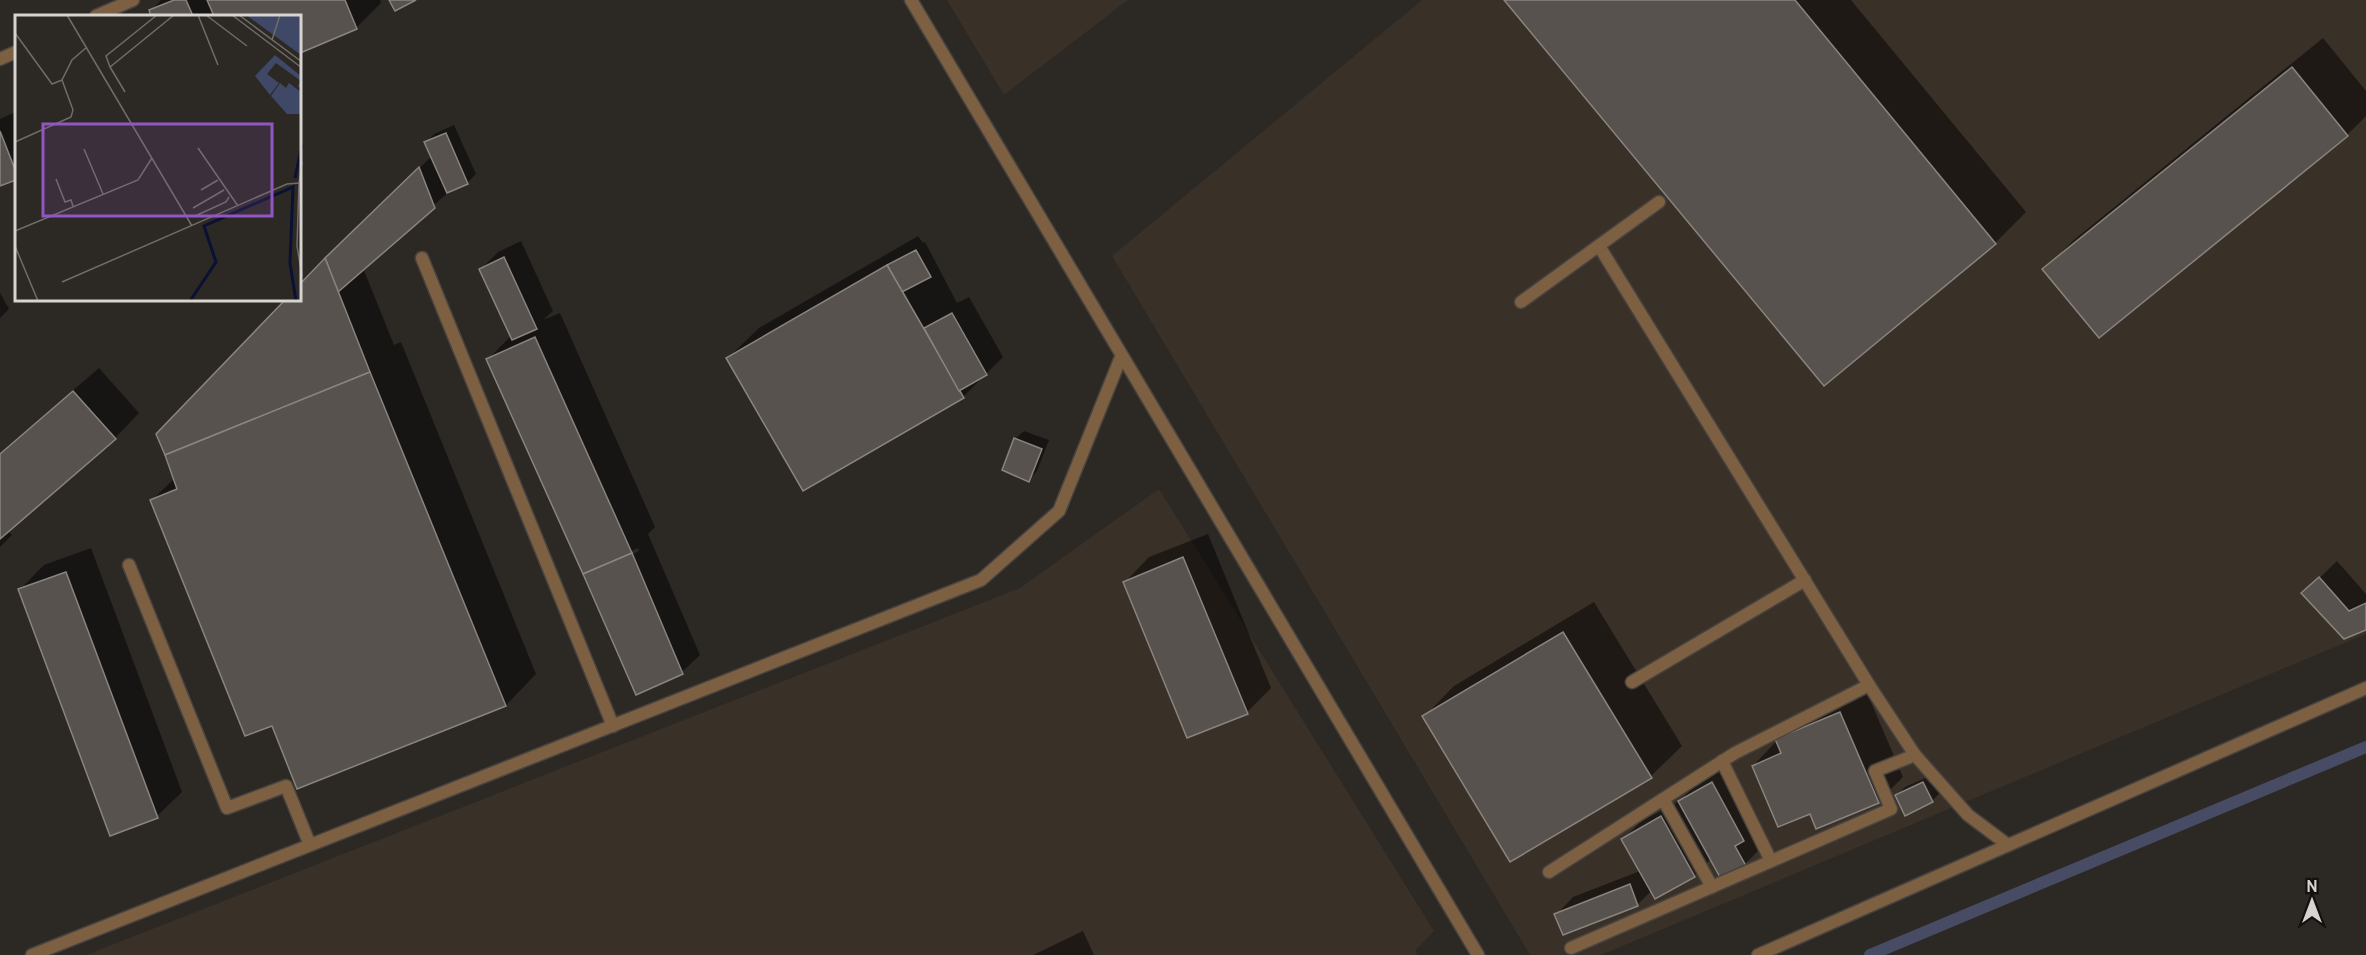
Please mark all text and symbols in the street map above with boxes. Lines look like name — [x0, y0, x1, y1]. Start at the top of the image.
inset map — [15, 15, 302, 302]
north arrow — [2282, 871, 2342, 931]
text: N — [2306, 878, 2318, 898]

